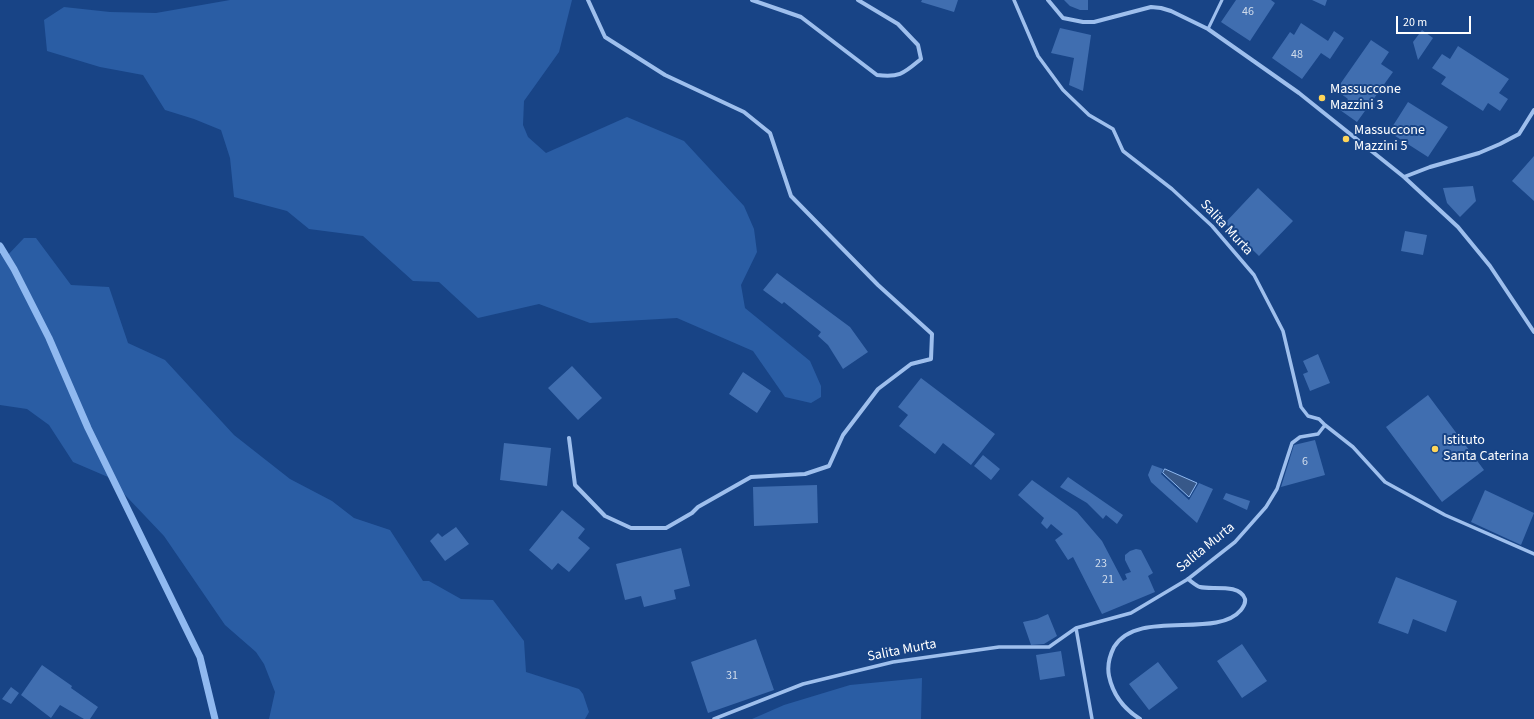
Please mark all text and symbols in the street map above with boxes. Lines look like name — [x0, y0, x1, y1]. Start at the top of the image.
house number: 46 — [1242, 5, 1254, 19]
scale bar — [1398, 8, 1473, 34]
text: 20 m — [1403, 14, 1427, 31]
house number: 48 — [1291, 48, 1303, 62]
place label: Massuccone Mazzini 3 — [1330, 82, 1401, 114]
marker: Massuccone Mazzini 3 — [1317, 93, 1327, 103]
place label: Massuccone Mazzini 5 — [1354, 123, 1425, 156]
marker: Massuccone Mazzini 5 — [1341, 134, 1351, 144]
street label: Salita Murta — [1196, 197, 1256, 259]
place label: Istituto Santa Caterina — [1443, 433, 1529, 466]
marker: Istituto Santa Caterina — [1430, 444, 1440, 454]
house number: 6 — [1302, 455, 1308, 469]
street label: Salita Murta — [1174, 519, 1238, 577]
house number: 23 — [1095, 557, 1107, 571]
house number: 21 — [1102, 573, 1114, 587]
street label: Salita Murta — [866, 636, 938, 666]
house number: 31 — [726, 669, 738, 683]

